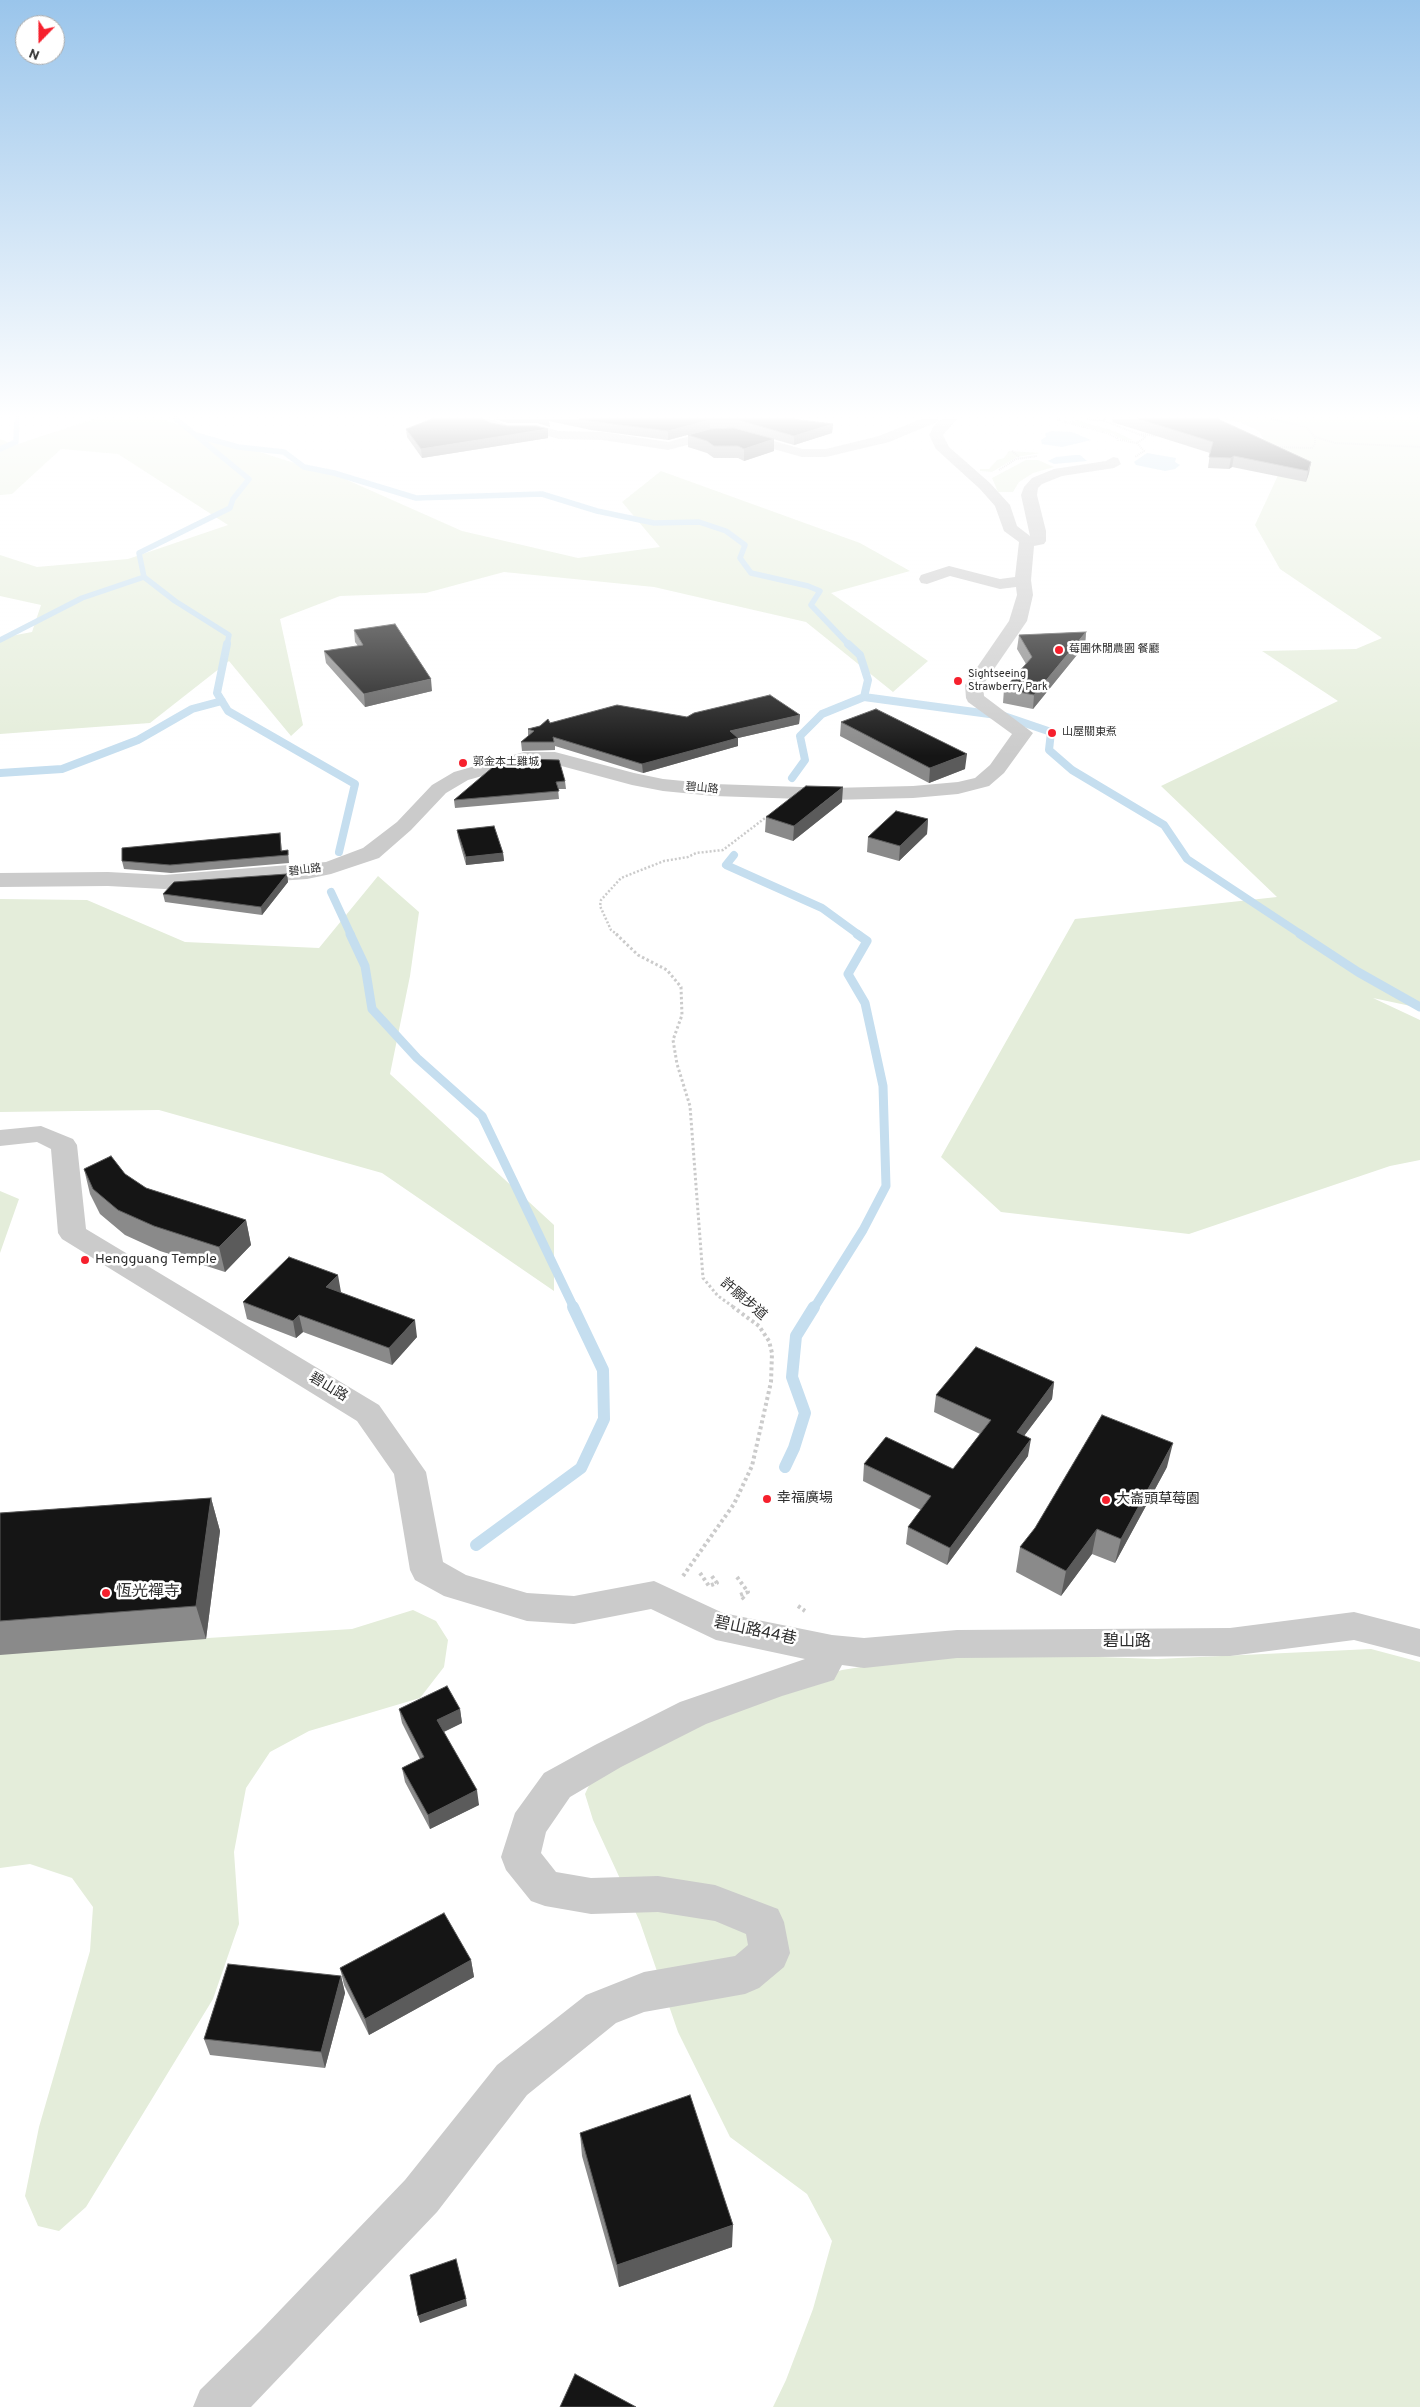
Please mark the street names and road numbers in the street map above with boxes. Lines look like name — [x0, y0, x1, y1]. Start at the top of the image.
street label: 碧山路 — [685, 781, 719, 797]
street label: 碧山路 — [288, 862, 322, 880]
street label: 許願步道 — [716, 1275, 770, 1325]
street label: 碧山路 — [306, 1370, 350, 1406]
street label: 碧山路44巷 — [712, 1614, 798, 1650]
street label: 碧山路 — [1103, 1633, 1151, 1653]

